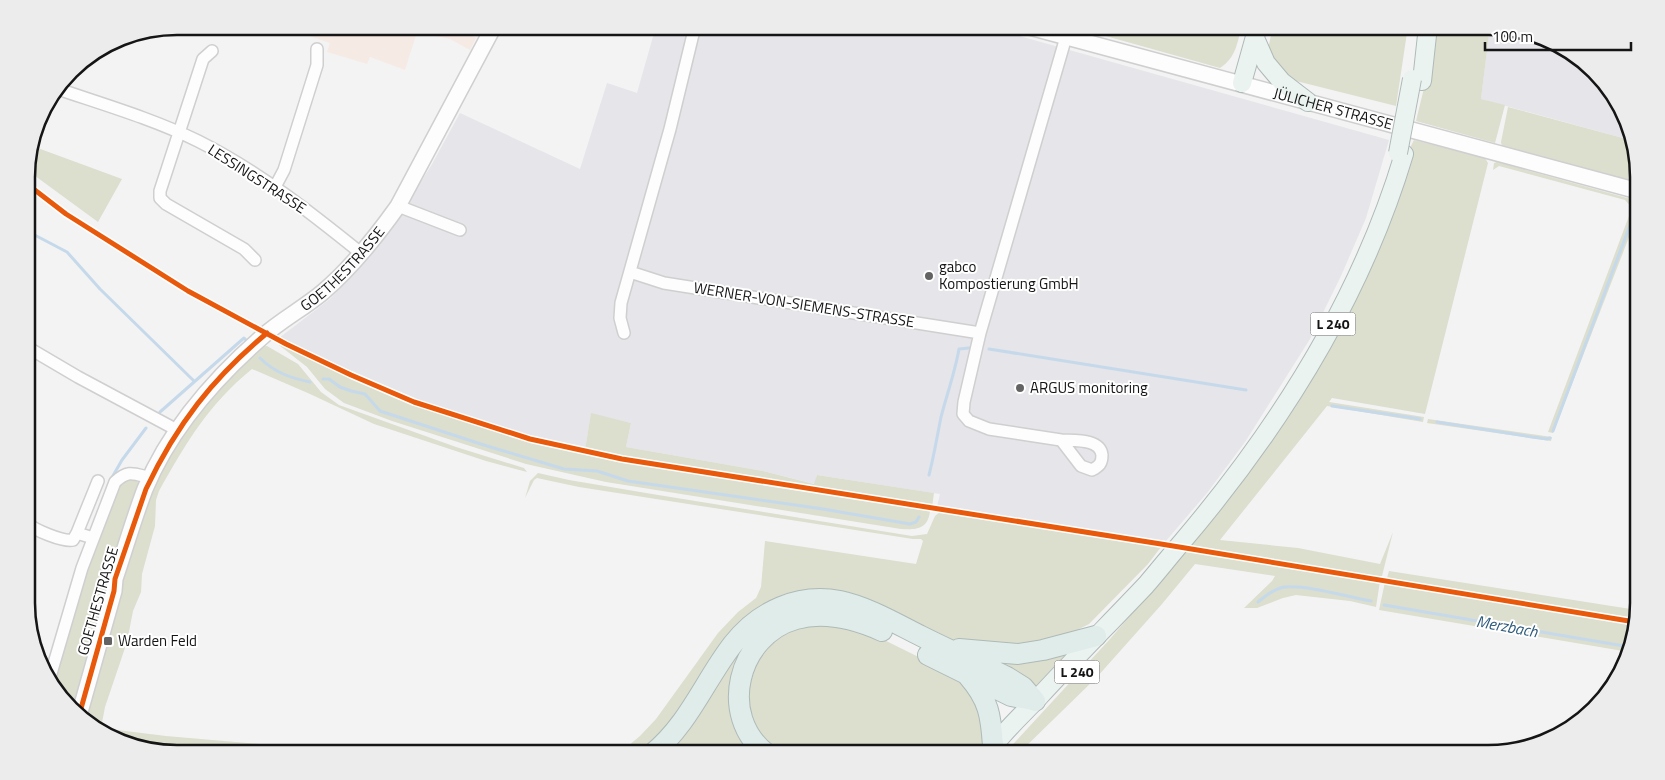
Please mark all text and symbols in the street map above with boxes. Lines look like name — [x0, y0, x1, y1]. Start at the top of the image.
scale bar — [1485, 20, 1631, 52]
text: 100 m — [1492, 25, 1533, 48]
street label: JÜLICHER STRASSE — [1271, 81, 1395, 135]
street label: LESSINGSTRASSE — [203, 138, 311, 219]
street label: GOETHESTRASSE — [295, 221, 390, 317]
place label: gabco Kompostierung GmbH — [939, 255, 1079, 295]
marker: gabco Kompostierung GmbH — [923, 270, 935, 282]
street label: WERNER-VON-SIEMENS-STRASSE — [692, 276, 916, 333]
road number: L 240 — [1310, 312, 1356, 336]
place label: ARGUS monitoring — [1030, 376, 1148, 399]
marker: ARGUS monitoring — [1014, 382, 1026, 394]
street label: GOETHESTRASSE — [71, 544, 124, 658]
water label: Merzbach — [1474, 609, 1541, 643]
place label: Warden Feld — [118, 629, 197, 652]
marker: Warden Feld — [102, 635, 114, 647]
road number: L 240 — [1054, 660, 1100, 684]

